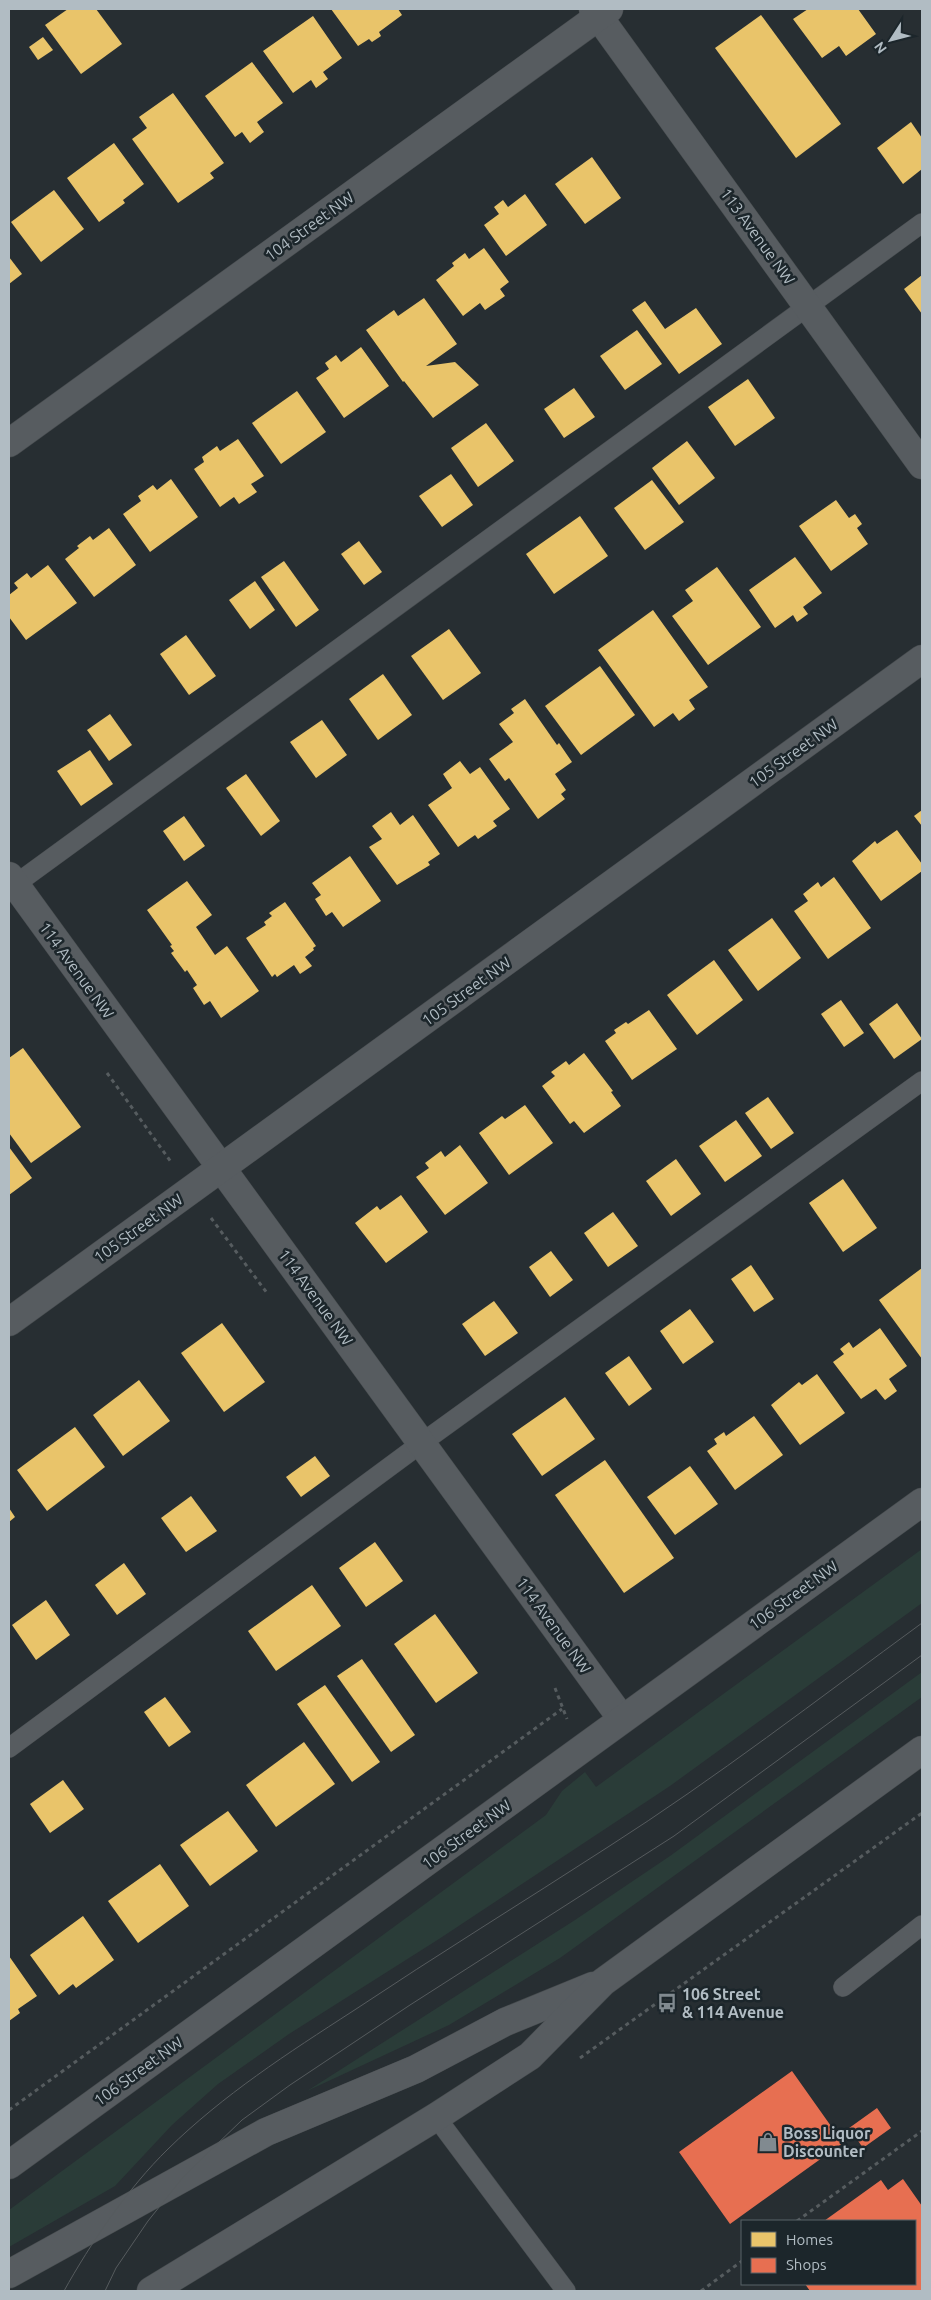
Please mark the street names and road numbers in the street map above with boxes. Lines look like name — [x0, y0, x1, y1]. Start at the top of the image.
street label: 113 Avenue NW — [717, 184, 799, 288]
street label: 104 Street NW — [261, 188, 357, 264]
street label: 105 Street NW — [745, 715, 841, 791]
street label: 114 Avenue NW — [36, 918, 118, 1022]
street label: 105 Street NW — [418, 953, 514, 1029]
street label: 105 Street NW — [90, 1190, 186, 1266]
street label: 114 Avenue NW — [275, 1245, 357, 1349]
street label: 106 Street NW — [745, 1557, 841, 1633]
street label: 114 Avenue NW — [513, 1573, 595, 1677]
street label: 106 Street NW — [418, 1796, 514, 1872]
street label: 106 Street NW — [90, 2033, 186, 2109]

